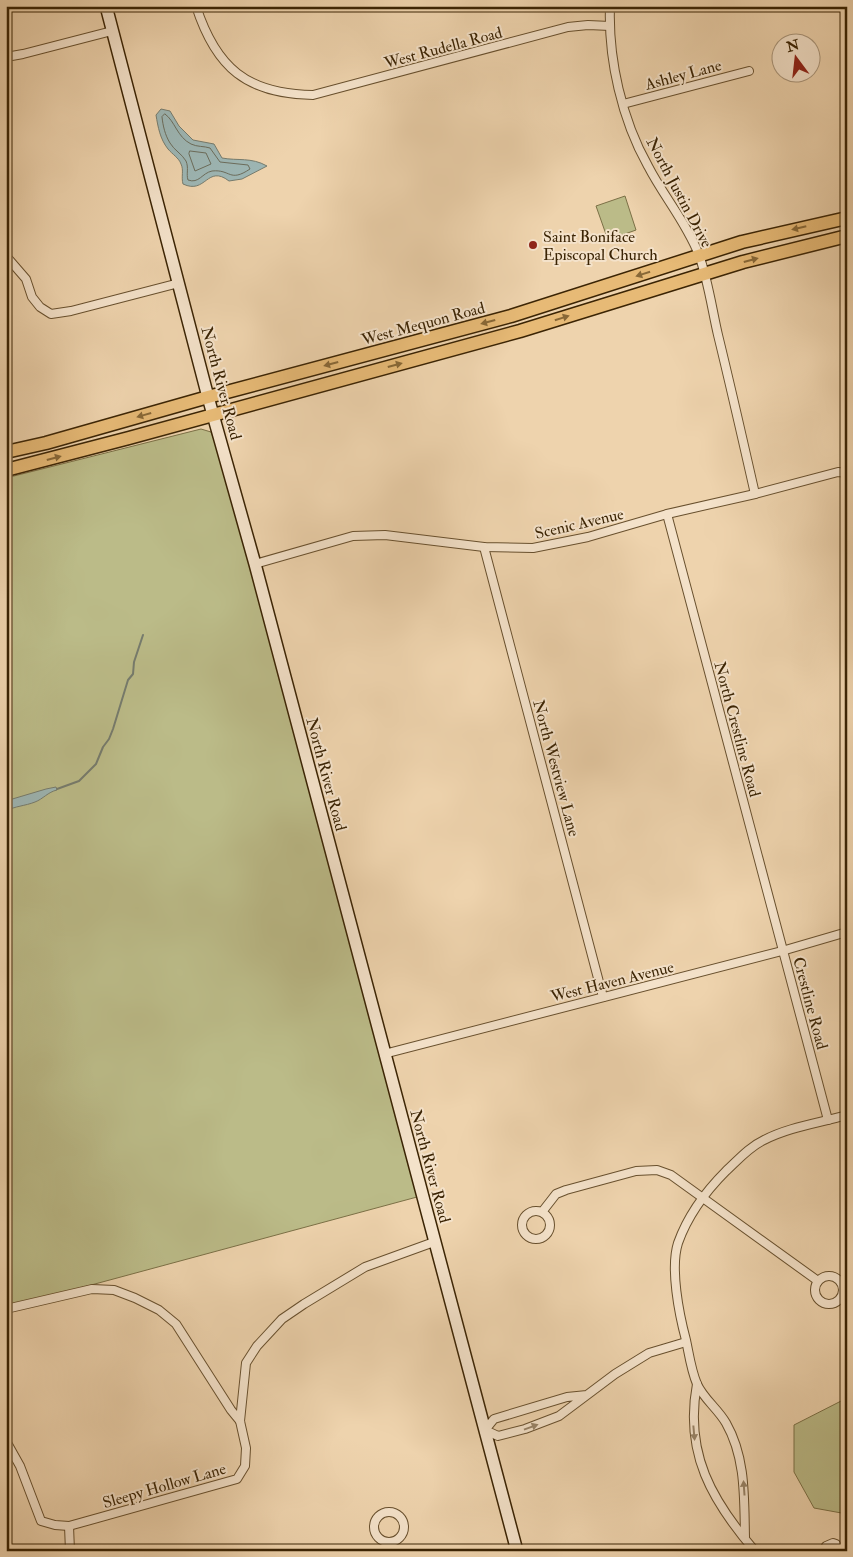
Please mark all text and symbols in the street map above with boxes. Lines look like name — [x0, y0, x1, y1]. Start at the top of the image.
street label: West Rudella Road — [381, 23, 505, 74]
north arrow — [770, 32, 820, 82]
text: N — [784, 36, 801, 56]
street label: Ashley Lane — [642, 55, 724, 95]
street label: North Justin Drive — [641, 134, 717, 252]
one-way arrow — [791, 224, 807, 232]
place label: Saint Boniface Episcopal Church — [543, 227, 658, 266]
marker: Saint Boniface Episcopal Church — [527, 239, 539, 251]
one-way arrow — [743, 255, 758, 263]
one-way arrow — [635, 270, 650, 278]
street label: West Mequon Road — [358, 298, 487, 350]
one-way arrow — [555, 314, 570, 322]
one-way arrow — [481, 319, 496, 327]
street label: North River Road — [196, 324, 246, 442]
one-way arrow — [324, 360, 339, 368]
one-way arrow — [388, 360, 403, 368]
one-way arrow — [136, 411, 151, 419]
one-way arrow — [46, 453, 61, 461]
street label: Scenic Avenue — [533, 504, 626, 544]
street label: North Crestline Road — [709, 659, 765, 799]
street label: North Westview Lane — [528, 698, 584, 839]
street label: North River Road — [301, 715, 351, 833]
street label: Crestline Road — [788, 955, 832, 1052]
street label: West Haven Avenue — [548, 957, 676, 1007]
street label: North River Road — [405, 1107, 455, 1225]
one-way arrow — [524, 1423, 539, 1431]
one-way arrow — [690, 1425, 698, 1441]
street label: Sleepy Hollow Lane — [100, 1459, 229, 1514]
one-way arrow — [739, 1480, 747, 1496]

